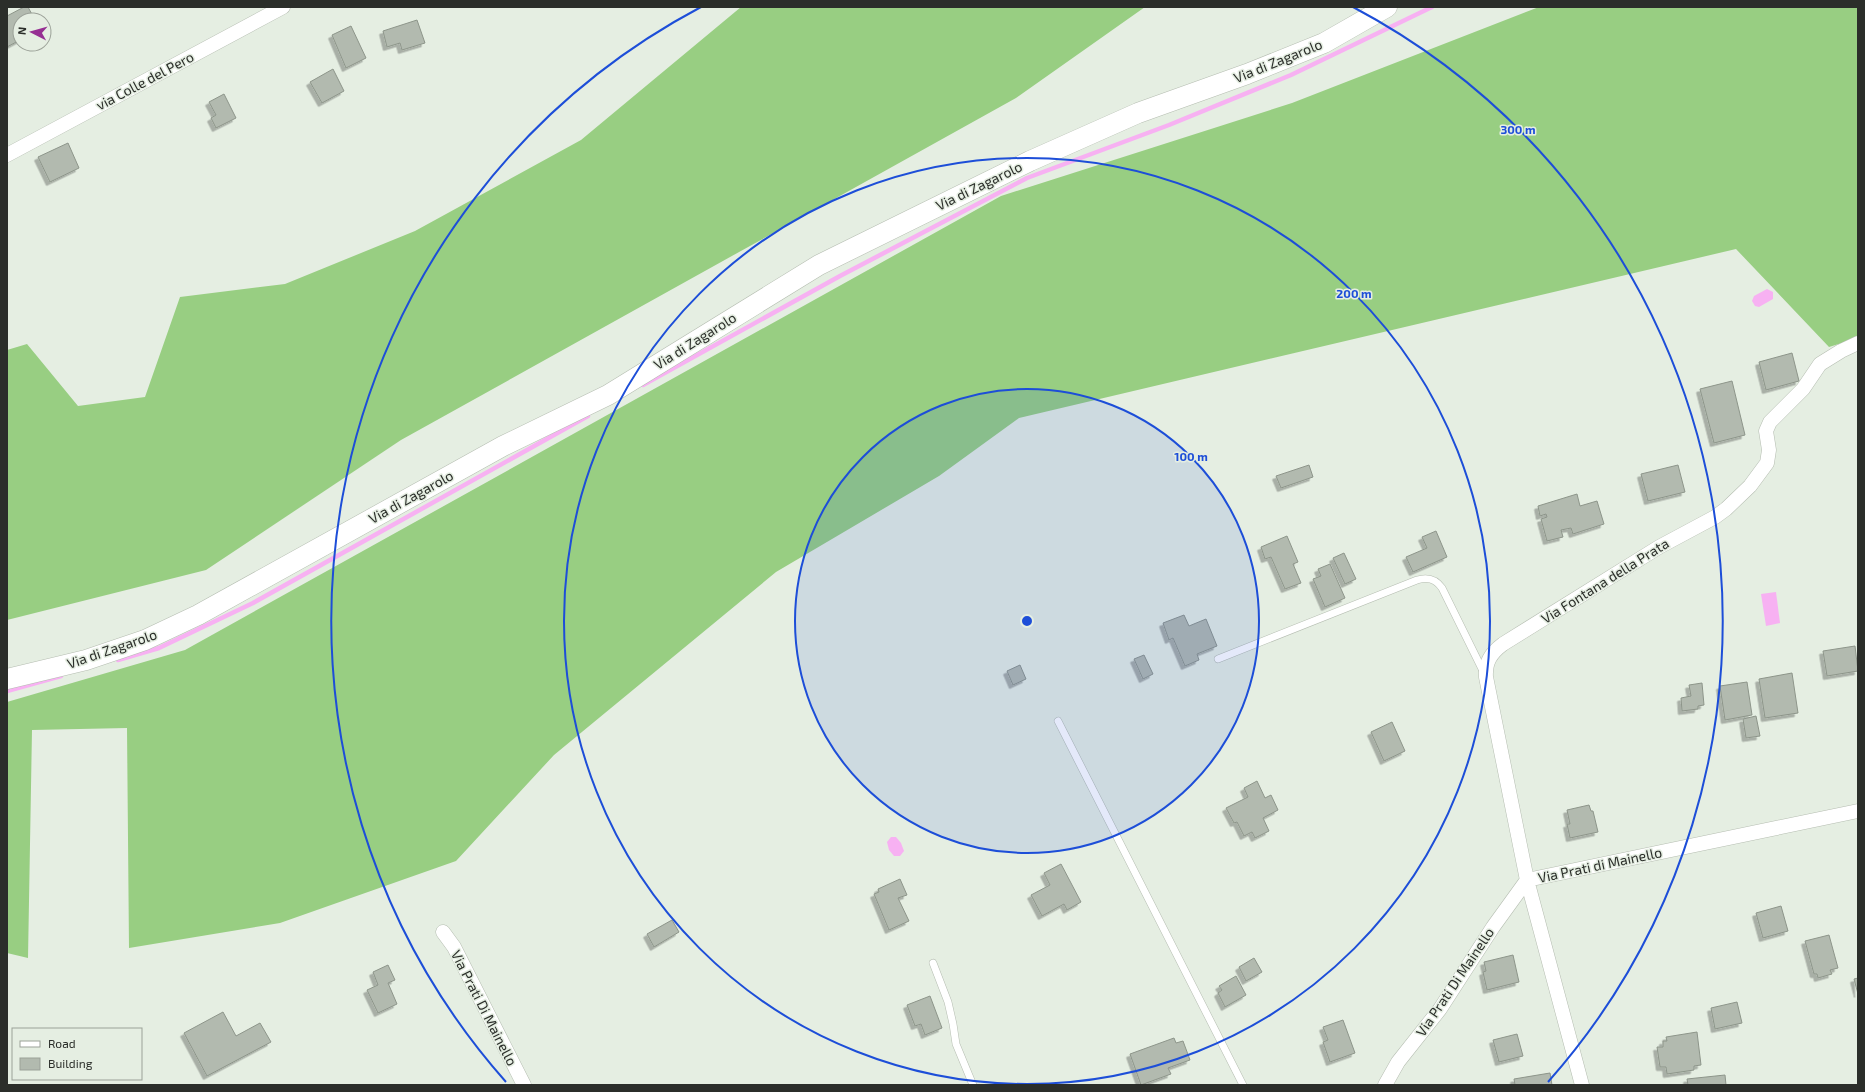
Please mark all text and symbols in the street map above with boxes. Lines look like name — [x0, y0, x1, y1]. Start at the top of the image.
north arrow — [12, 12, 52, 52]
text: N — [15, 26, 28, 36]
street label: Via di Zagarolo — [1231, 35, 1325, 86]
street label: via Colle del Pero — [93, 48, 197, 113]
text: 300 m — [1500, 122, 1536, 136]
street label: Via di Zagarolo — [933, 157, 1025, 214]
text: 200 m — [1336, 286, 1372, 300]
street label: Via di Zagarolo — [650, 308, 739, 373]
text: 100 m — [1174, 449, 1208, 463]
street label: Via di Zagarolo — [366, 466, 456, 527]
street label: Via Fontana della Prata — [1538, 534, 1672, 627]
centre of rings — [1020, 614, 1034, 628]
street label: Via di Zagarolo — [65, 625, 159, 672]
street label: Via Prati di Mainello — [1536, 843, 1663, 886]
street label: Via Prati Di Mainello — [1412, 924, 1497, 1039]
street label: Via Prati Di Mainello — [448, 947, 521, 1068]
legend — [12, 1028, 142, 1080]
text: Road — [48, 1036, 76, 1050]
text: Building — [48, 1056, 93, 1070]

